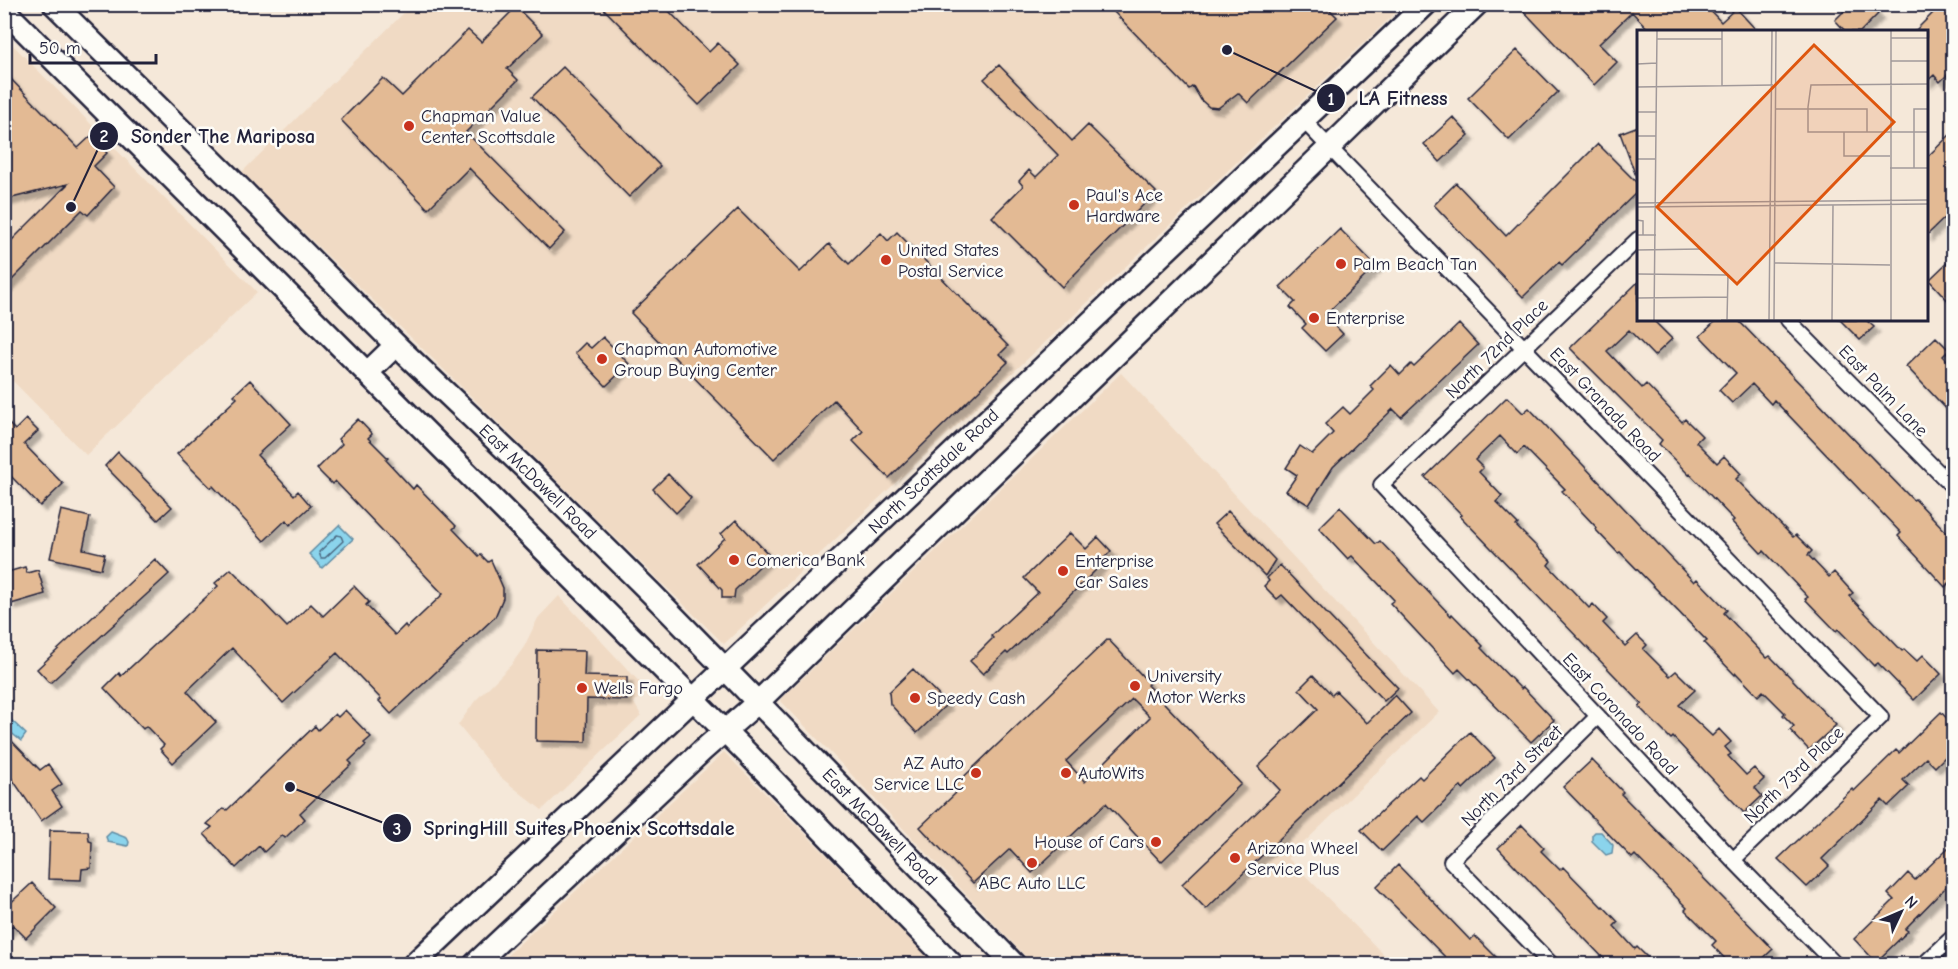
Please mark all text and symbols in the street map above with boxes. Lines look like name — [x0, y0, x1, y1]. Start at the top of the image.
scale bar — [30, 27, 156, 65]
inset map — [1637, 30, 1928, 321]
text: 50 m — [39, 38, 81, 59]
callout: LA Fitness — [1316, 79, 1459, 117]
text: LA Fitness — [1358, 87, 1448, 110]
text: 1 — [1327, 89, 1335, 110]
place label: Chapman Value Center Scottsdale — [421, 106, 555, 148]
callout: Sonder The Mariposa — [89, 117, 328, 155]
marker: Chapman Value Center Scottsdale — [402, 119, 416, 133]
text: Sonder The Mariposa — [131, 125, 315, 148]
text: 2 — [100, 126, 109, 147]
place label: Paul's Ace Hardware — [1086, 185, 1163, 227]
marker: Paul's Ace Hardware — [1067, 198, 1081, 212]
place label: United States Postal Service — [898, 240, 1003, 282]
marker: United States Postal Service — [879, 253, 893, 267]
place label: Palm Beach Tan — [1353, 254, 1477, 275]
marker: Palm Beach Tan — [1334, 257, 1348, 271]
street label: North 72nd Place — [1442, 295, 1552, 403]
place label: Enterprise — [1326, 308, 1405, 329]
marker: Enterprise — [1307, 311, 1321, 325]
place label: Chapman Automotive Group Buying Center — [614, 339, 778, 381]
street label: East Palm Lane — [1834, 341, 1932, 441]
street label: East Granada Road — [1545, 343, 1665, 467]
marker: Chapman Automotive Group Buying Center — [595, 352, 609, 366]
street label: North Scottsdale Road — [864, 404, 1003, 538]
street label: East McDowell Road — [475, 420, 601, 544]
place label: Comerica Bank — [746, 550, 865, 571]
place label: Enterprise Car Sales — [1075, 551, 1154, 593]
marker: Comerica Bank — [727, 553, 741, 567]
marker: Enterprise Car Sales — [1056, 564, 1070, 578]
street label: East Coronado Road — [1558, 649, 1682, 779]
place label: University Motor Werks — [1147, 666, 1246, 708]
place label: Wells Fargo — [594, 678, 683, 699]
marker: University Motor Werks — [1128, 679, 1142, 693]
marker: Wells Fargo — [575, 681, 589, 695]
place label: Speedy Cash — [927, 688, 1026, 709]
marker: Speedy Cash — [908, 691, 922, 705]
street label: North 73rd Street — [1457, 721, 1567, 831]
street label: North 73rd Place — [1740, 722, 1848, 828]
place label: AZ Auto Service LLC — [874, 753, 964, 795]
place label: AutoWits — [1078, 763, 1144, 784]
street label: East McDowell Road — [818, 764, 942, 890]
marker: AZ Auto Service LLC — [969, 766, 983, 780]
marker: AutoWits — [1059, 766, 1073, 780]
callout: SpringHill Suites Phoenix Scottsdale — [382, 809, 747, 847]
text: SpringHill Suites Phoenix Scottsdale — [423, 817, 735, 840]
text: 3 — [393, 819, 401, 840]
place label: House of Cars — [1034, 832, 1144, 853]
marker: House of Cars — [1149, 835, 1163, 849]
place label: Arizona Wheel Service Plus — [1247, 838, 1358, 880]
marker: Arizona Wheel Service Plus — [1228, 851, 1242, 865]
marker: ABC Auto LLC — [1025, 856, 1039, 870]
place label: ABC Auto LLC — [979, 873, 1086, 894]
north arrow — [1871, 882, 1931, 942]
text: N — [1901, 892, 1921, 912]

